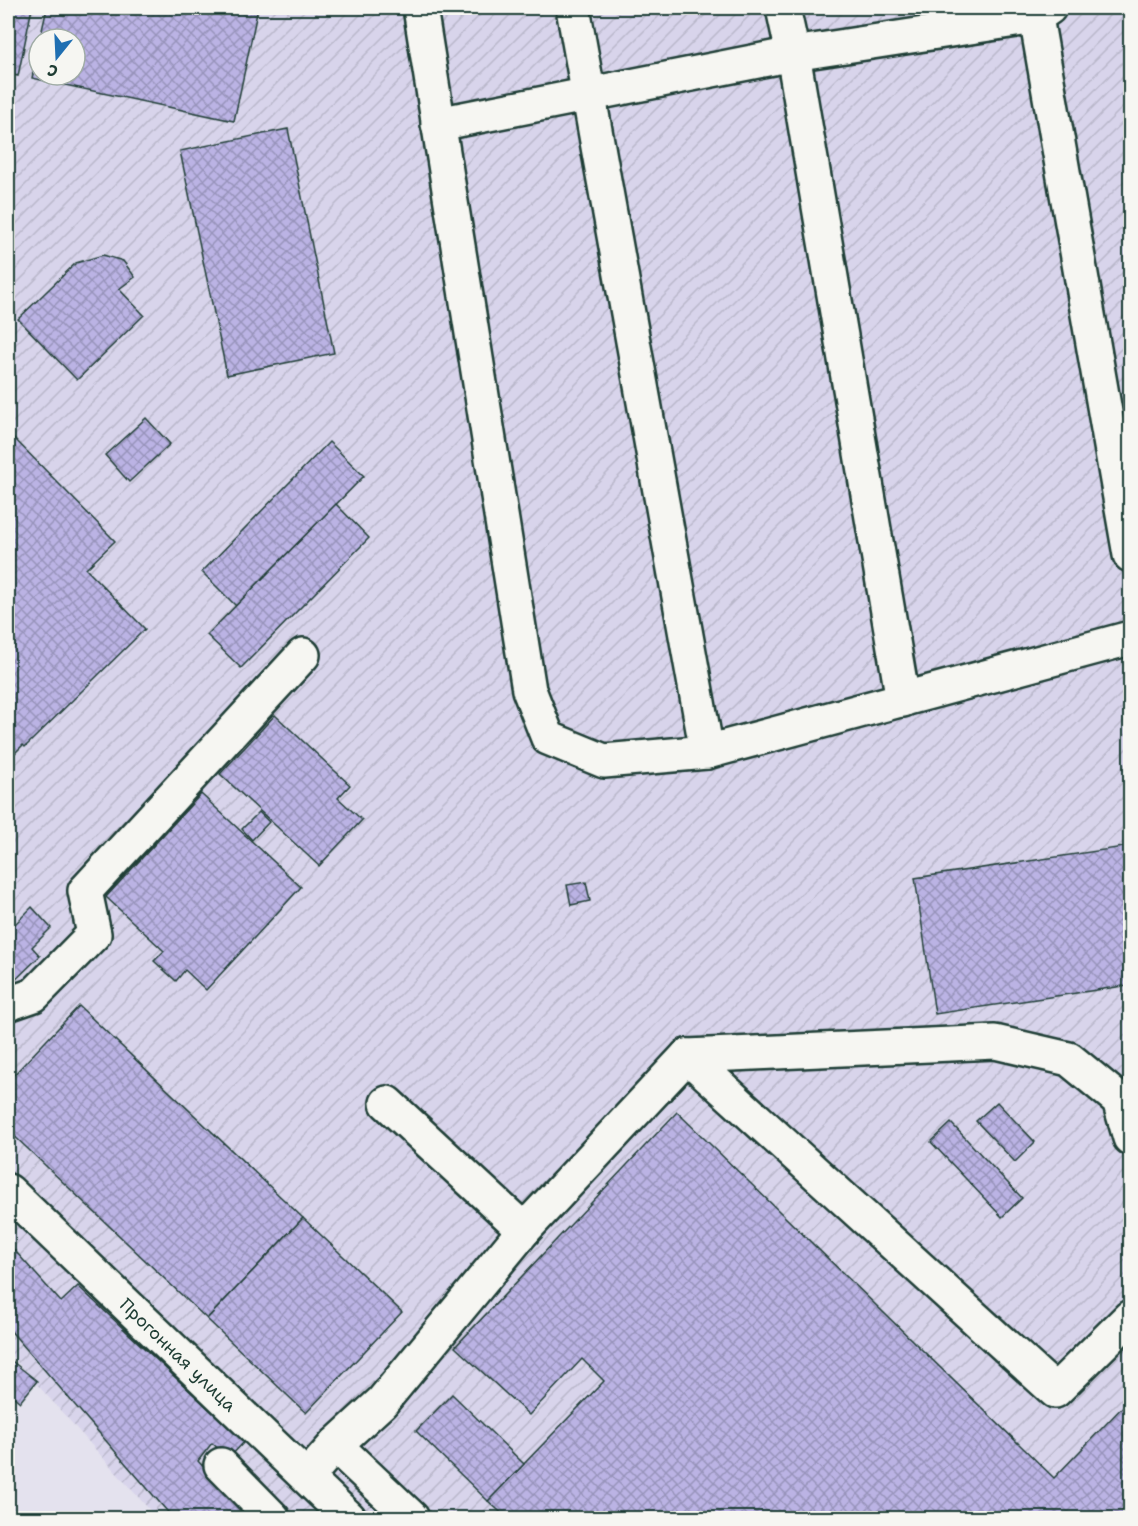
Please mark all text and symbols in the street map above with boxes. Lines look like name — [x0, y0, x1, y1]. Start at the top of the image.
north arrow — [27, 27, 87, 87]
text: С — [44, 59, 60, 82]
street label: Прогонная улица — [114, 1293, 242, 1417]

